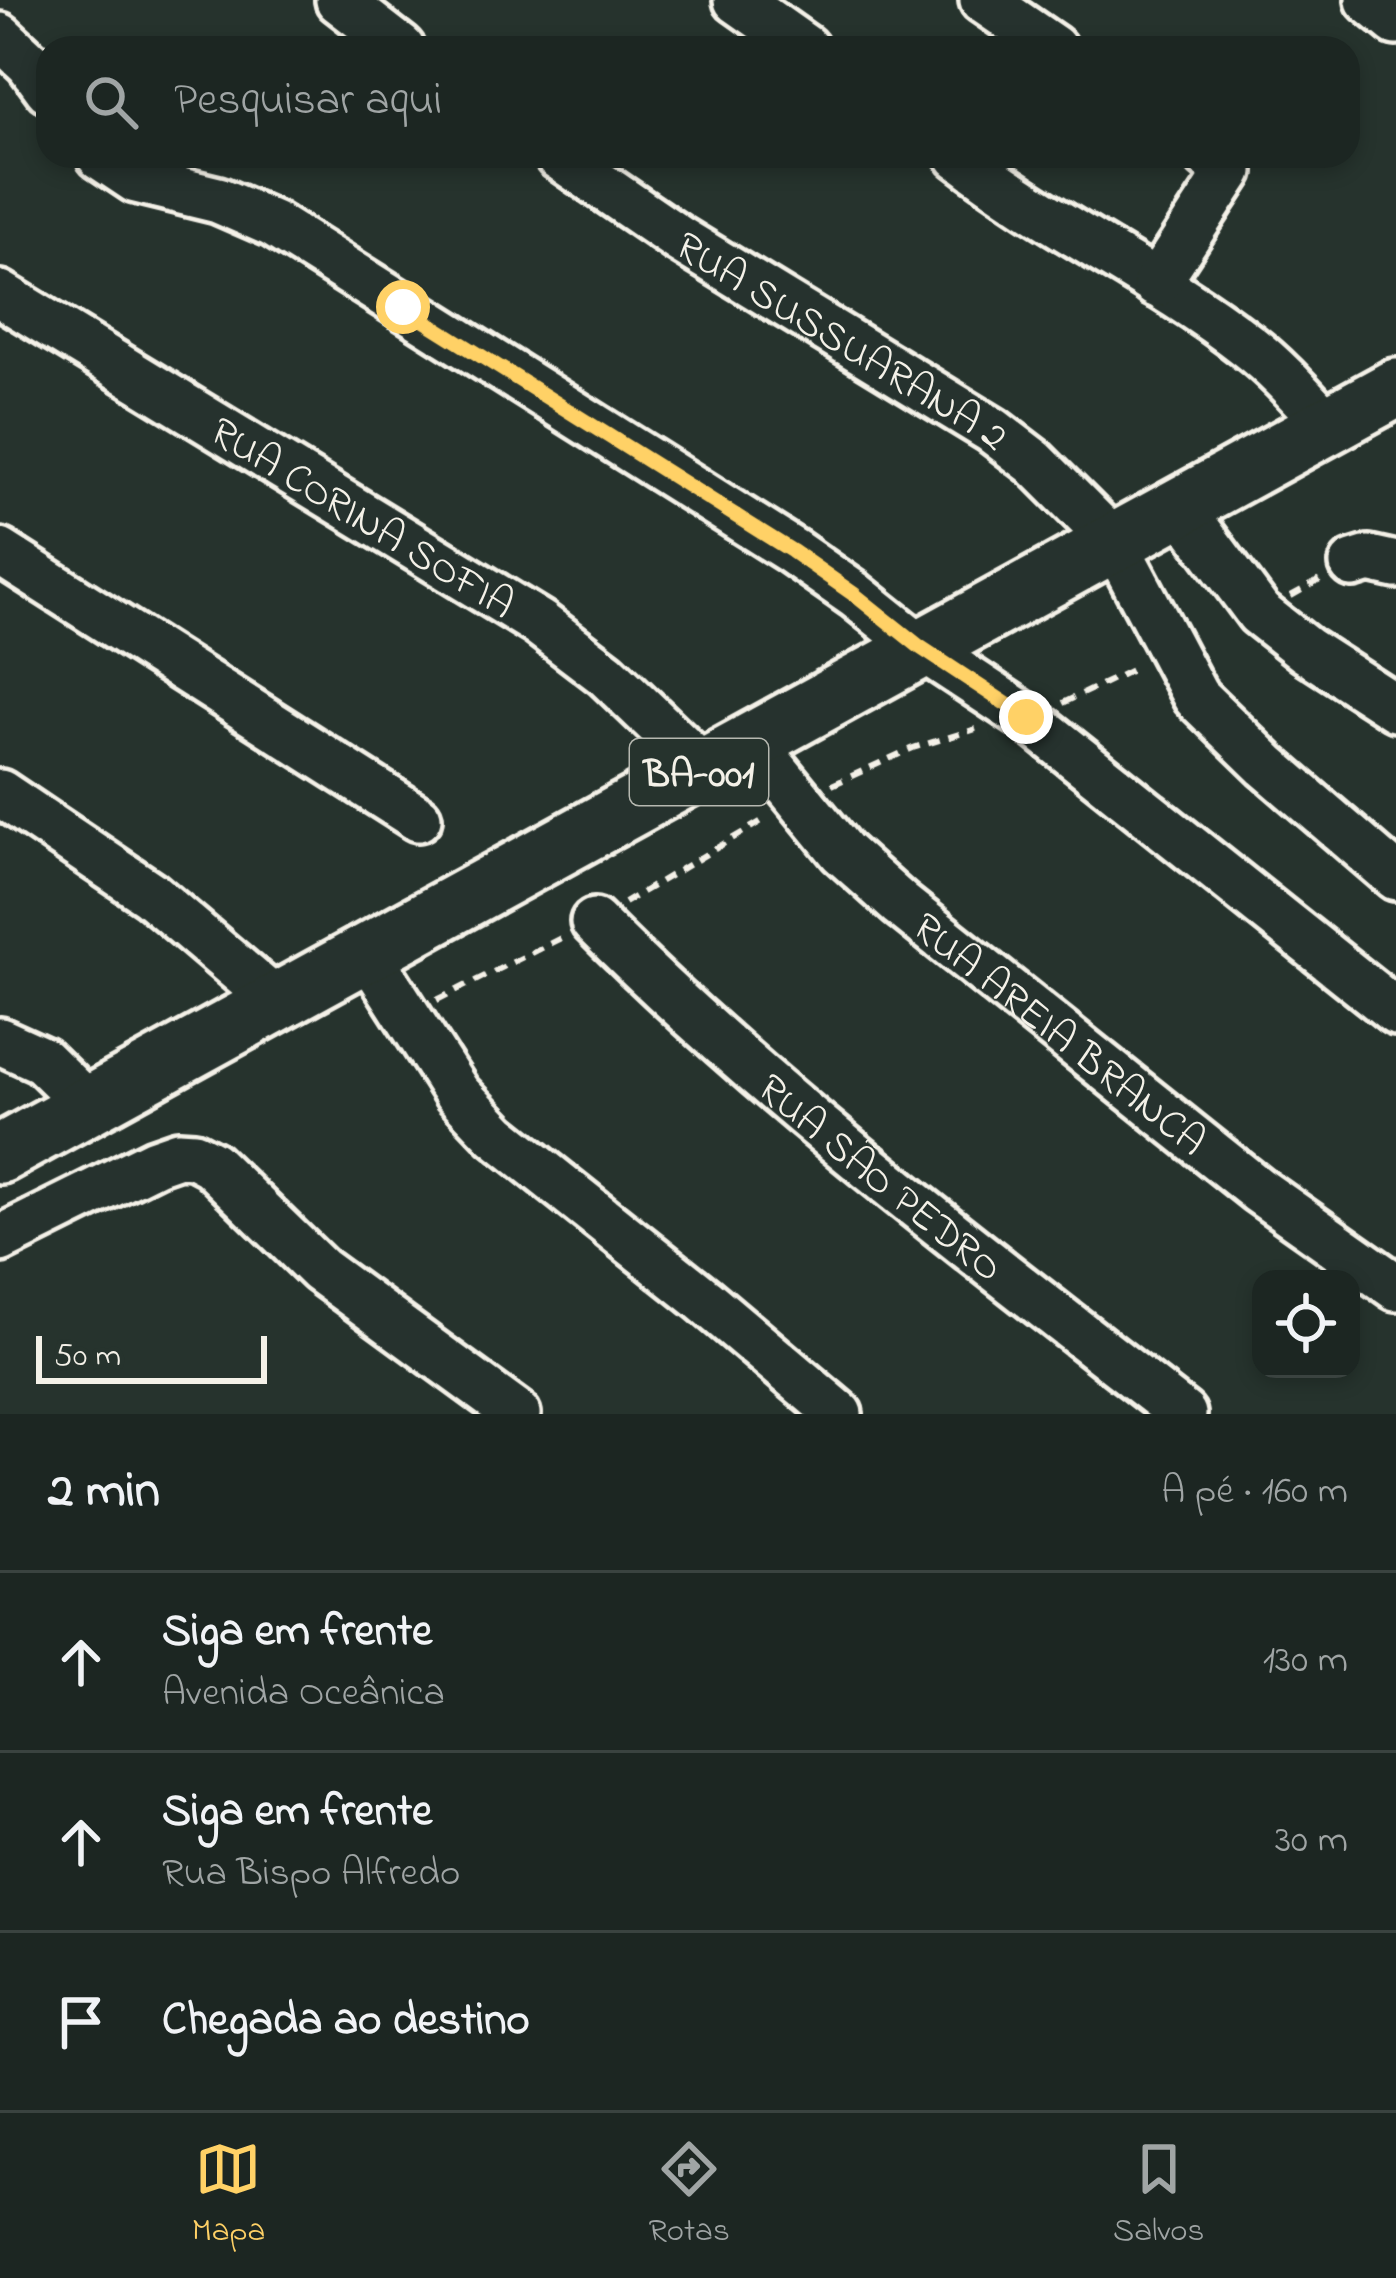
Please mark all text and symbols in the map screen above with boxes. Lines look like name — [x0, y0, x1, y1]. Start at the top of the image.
search box — [36, 36, 1360, 168]
icon: search — [78, 69, 144, 135]
text: Pesquisar aqui — [174, 69, 442, 135]
street label: RUA SUSSUARANA 2 — [662, 218, 1020, 468]
route start — [376, 280, 430, 334]
street label: RUA CORINA SOFIA — [197, 403, 526, 636]
route end — [999, 690, 1053, 744]
road number: BA-001 — [630, 739, 768, 805]
street label: RUA AREIA BRANCA — [898, 899, 1218, 1173]
street label: RUA SÃO PEDRO — [742, 1061, 1015, 1299]
map controls — [1252, 1270, 1360, 1378]
button: locate — [1252, 1270, 1360, 1378]
scale bar — [36, 1330, 267, 1383]
text: 50 m — [54, 1333, 121, 1381]
text: 2 min — [48, 1455, 160, 1530]
text: A pé · 160 m — [1161, 1464, 1348, 1521]
text: Siga em frente — [162, 1600, 432, 1666]
icon: ahead — [48, 1629, 114, 1695]
text: 130 m — [1263, 1633, 1348, 1690]
text: Avenida Oceânica — [162, 1666, 445, 1723]
text: Siga em frente — [162, 1780, 432, 1846]
icon: ahead — [48, 1809, 114, 1875]
text: 30 m — [1275, 1813, 1348, 1870]
text: Rua Bispo Alfredo — [162, 1846, 460, 1903]
icon: arrive — [48, 1989, 114, 2055]
text: Chegada ao destino — [162, 1989, 530, 2055]
tab: Mapa — [192, 2136, 265, 2256]
tab: Rotas — [649, 2136, 730, 2256]
tab: Salvos — [1113, 2136, 1204, 2256]

